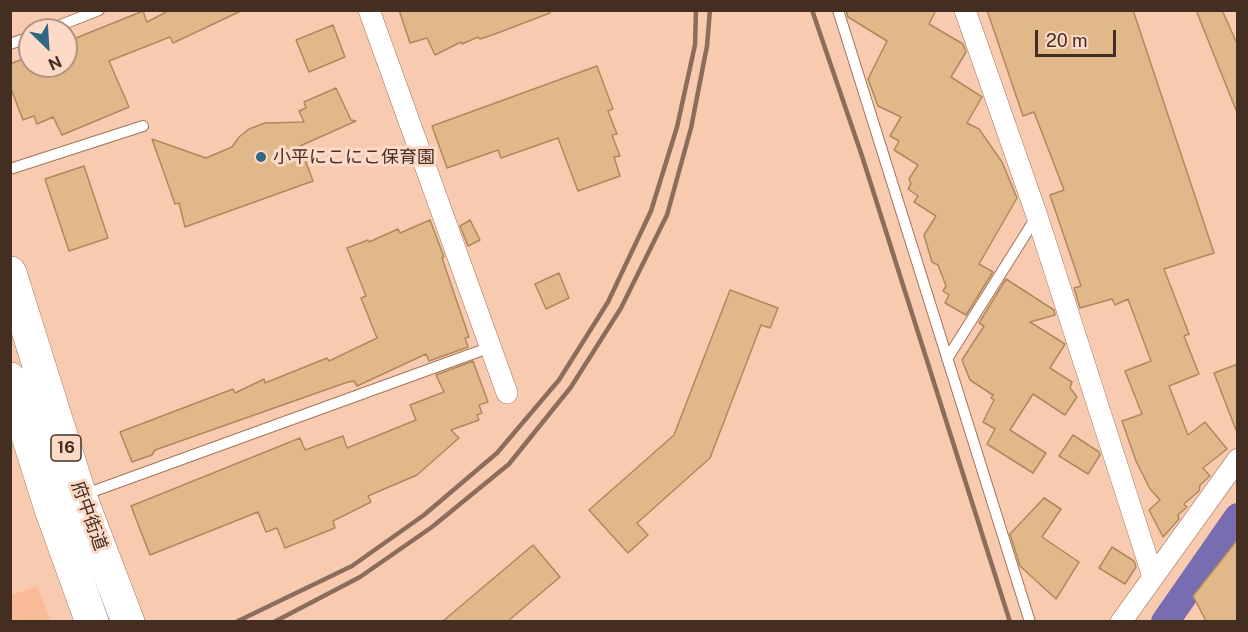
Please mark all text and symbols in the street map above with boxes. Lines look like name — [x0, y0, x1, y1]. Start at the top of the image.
north arrow — [18, 18, 78, 78]
scale bar — [1038, 18, 1119, 56]
text: 20 m — [1046, 30, 1088, 51]
text: N — [45, 52, 65, 74]
place label: 小平にこにこ保育園 — [273, 146, 435, 168]
marker: 小平にこにこ保育園 — [254, 150, 268, 164]
road number: 16 — [51, 435, 81, 461]
street label: 府中街道 — [67, 478, 111, 554]

